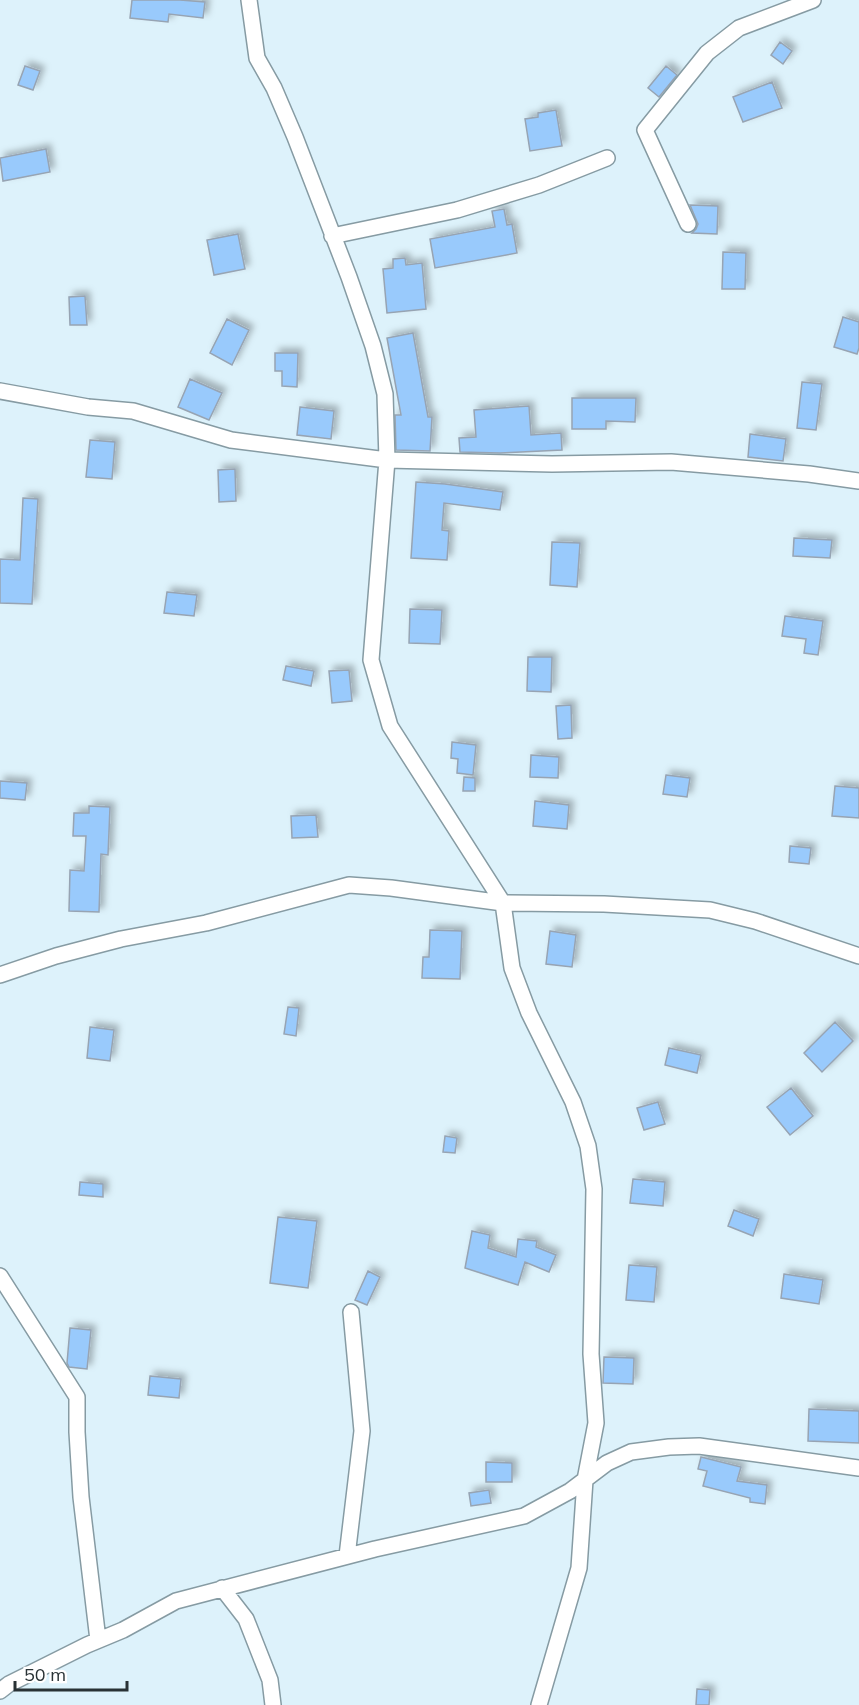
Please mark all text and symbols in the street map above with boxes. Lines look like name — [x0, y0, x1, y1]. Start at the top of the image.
scale bar — [15, 1654, 128, 1692]
text: 50 m — [24, 1663, 66, 1686]

